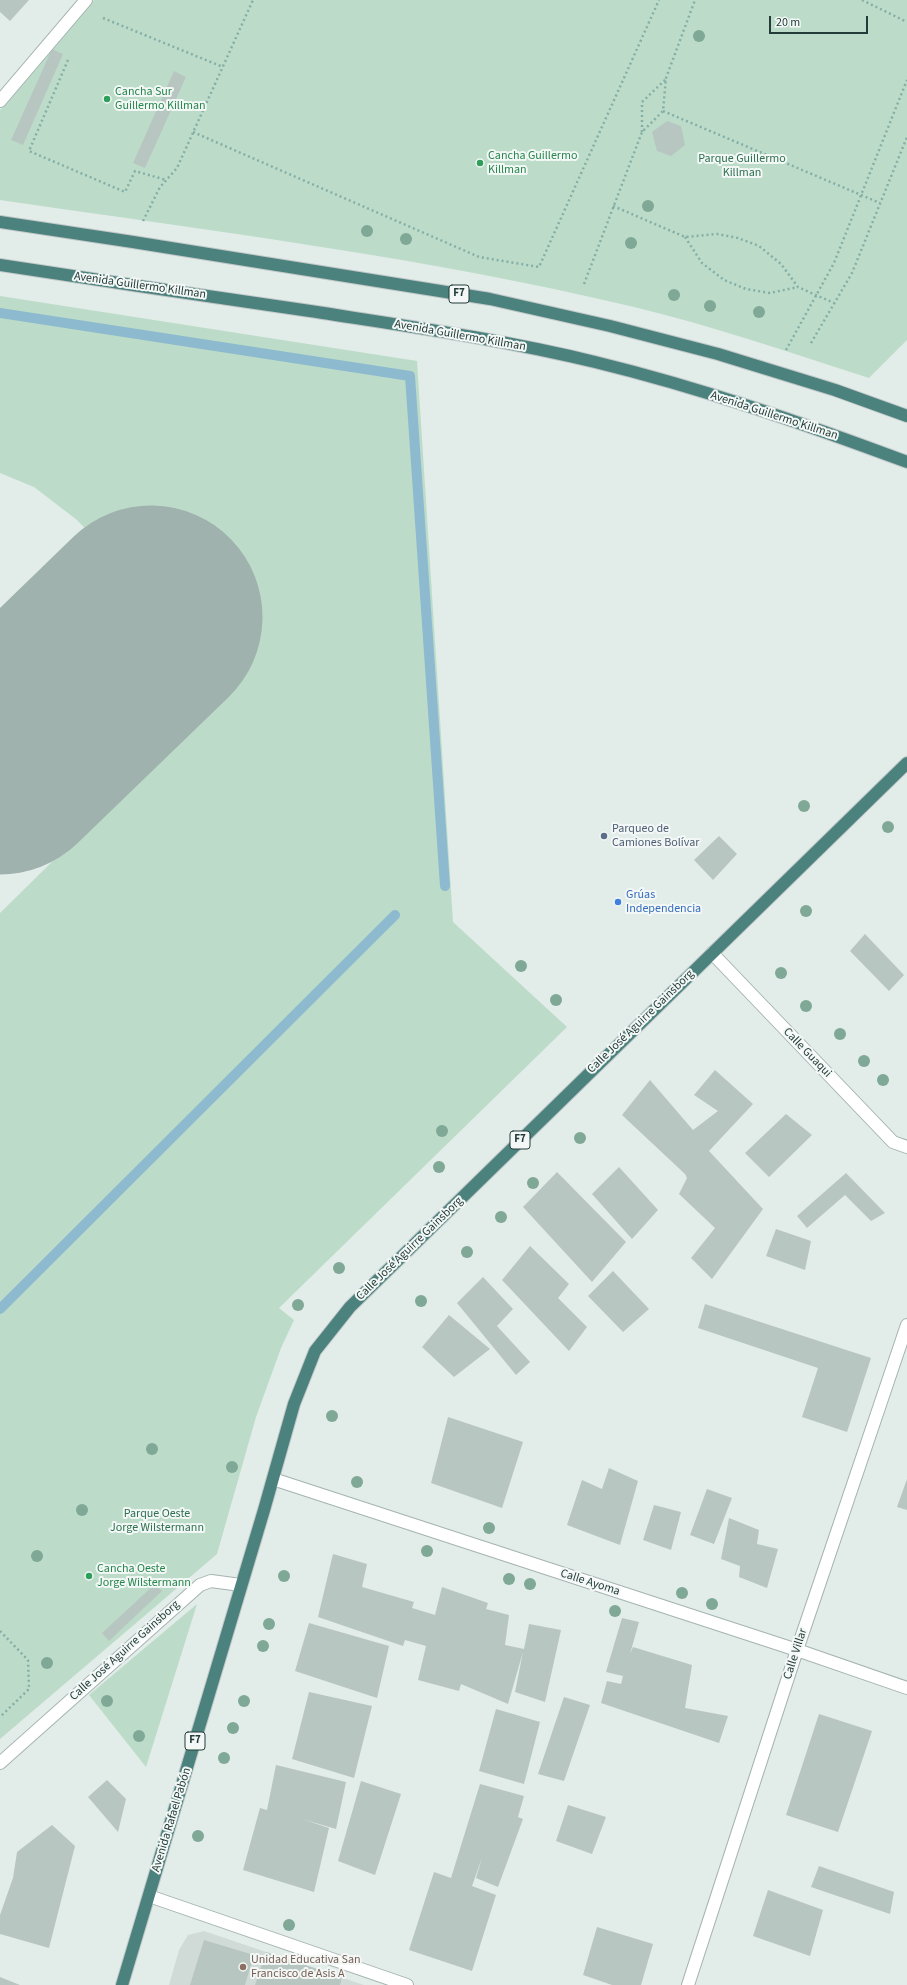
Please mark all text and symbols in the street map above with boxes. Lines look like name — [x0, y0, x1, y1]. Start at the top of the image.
scale bar — [771, 8, 870, 34]
text: 20 m — [776, 14, 800, 31]
place label: Cancha Sur Guillermo Killman — [115, 85, 206, 113]
marker: Cancha Sur Guillermo Killman — [102, 94, 112, 104]
place label: Cancha Guillermo Killman — [488, 149, 577, 177]
park label: Parque Guillermo Killman — [698, 152, 786, 180]
marker: Cancha Guillermo Killman — [475, 158, 485, 168]
street label: Avenida Guillermo Killman — [73, 270, 207, 302]
road number: F7 — [449, 285, 469, 303]
street label: Avenida Guillermo Killman — [393, 317, 527, 355]
street label: Avenida Guillermo Killman — [708, 389, 840, 443]
place label: Parqueo de Camiones Bolívar — [612, 822, 699, 850]
marker: Parqueo de Camiones Bolívar — [599, 831, 609, 841]
place label: Grúas Independencia — [626, 888, 701, 916]
marker: Grúas Independencia — [613, 897, 623, 907]
street label: Calle José Aguirre Gainsborg — [585, 967, 697, 1077]
street label: Calle Guaqui — [780, 1025, 834, 1081]
road number: F7 — [510, 1131, 530, 1149]
street label: Calle José Aguirre Gainsborg — [354, 1194, 466, 1304]
park label: Parque Oeste Jorge Wilstermann — [110, 1507, 204, 1535]
place label: Cancha Oeste Jorge Wilstermann — [97, 1562, 191, 1590]
street label: Calle Ayoma — [558, 1567, 622, 1599]
marker: Cancha Oeste Jorge Wilstermann — [84, 1571, 94, 1581]
street label: Calle José Aguirre Gainsborg — [67, 1598, 183, 1704]
street label: Calle Villar — [781, 1627, 811, 1681]
road number: F7 — [185, 1732, 205, 1750]
street label: Avenida Rafael Pabón — [149, 1766, 195, 1874]
place label: Unidad Educativa San Francisco de Asis A — [251, 1953, 360, 1981]
marker: Unidad Educativa San Francisco de Asis A — [238, 1962, 248, 1972]

